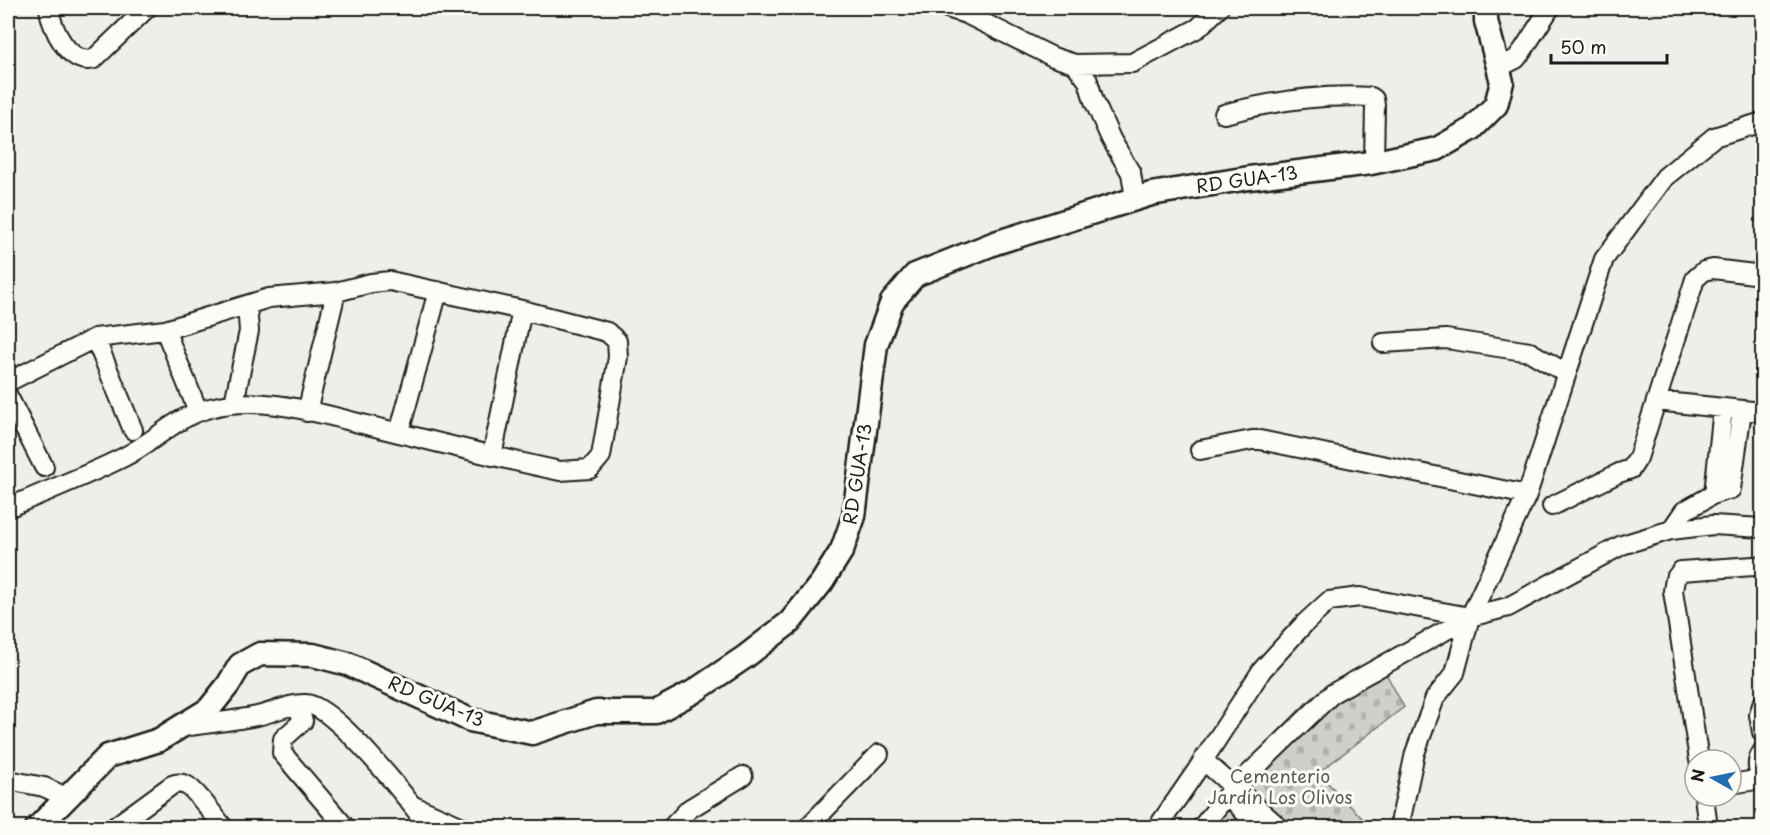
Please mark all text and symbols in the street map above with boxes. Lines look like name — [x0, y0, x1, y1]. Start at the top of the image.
scale bar — [1551, 27, 1666, 65]
text: 50 m — [1560, 33, 1607, 60]
street label: RD GUA-13 — [1194, 158, 1299, 199]
street label: RD GUA-13 — [835, 421, 878, 526]
street label: RD GUA-13 — [384, 668, 489, 733]
north arrow — [1683, 748, 1743, 808]
park label: Cementerio Jardín Los Olivos — [1207, 762, 1353, 810]
text: N — [1684, 767, 1710, 784]

